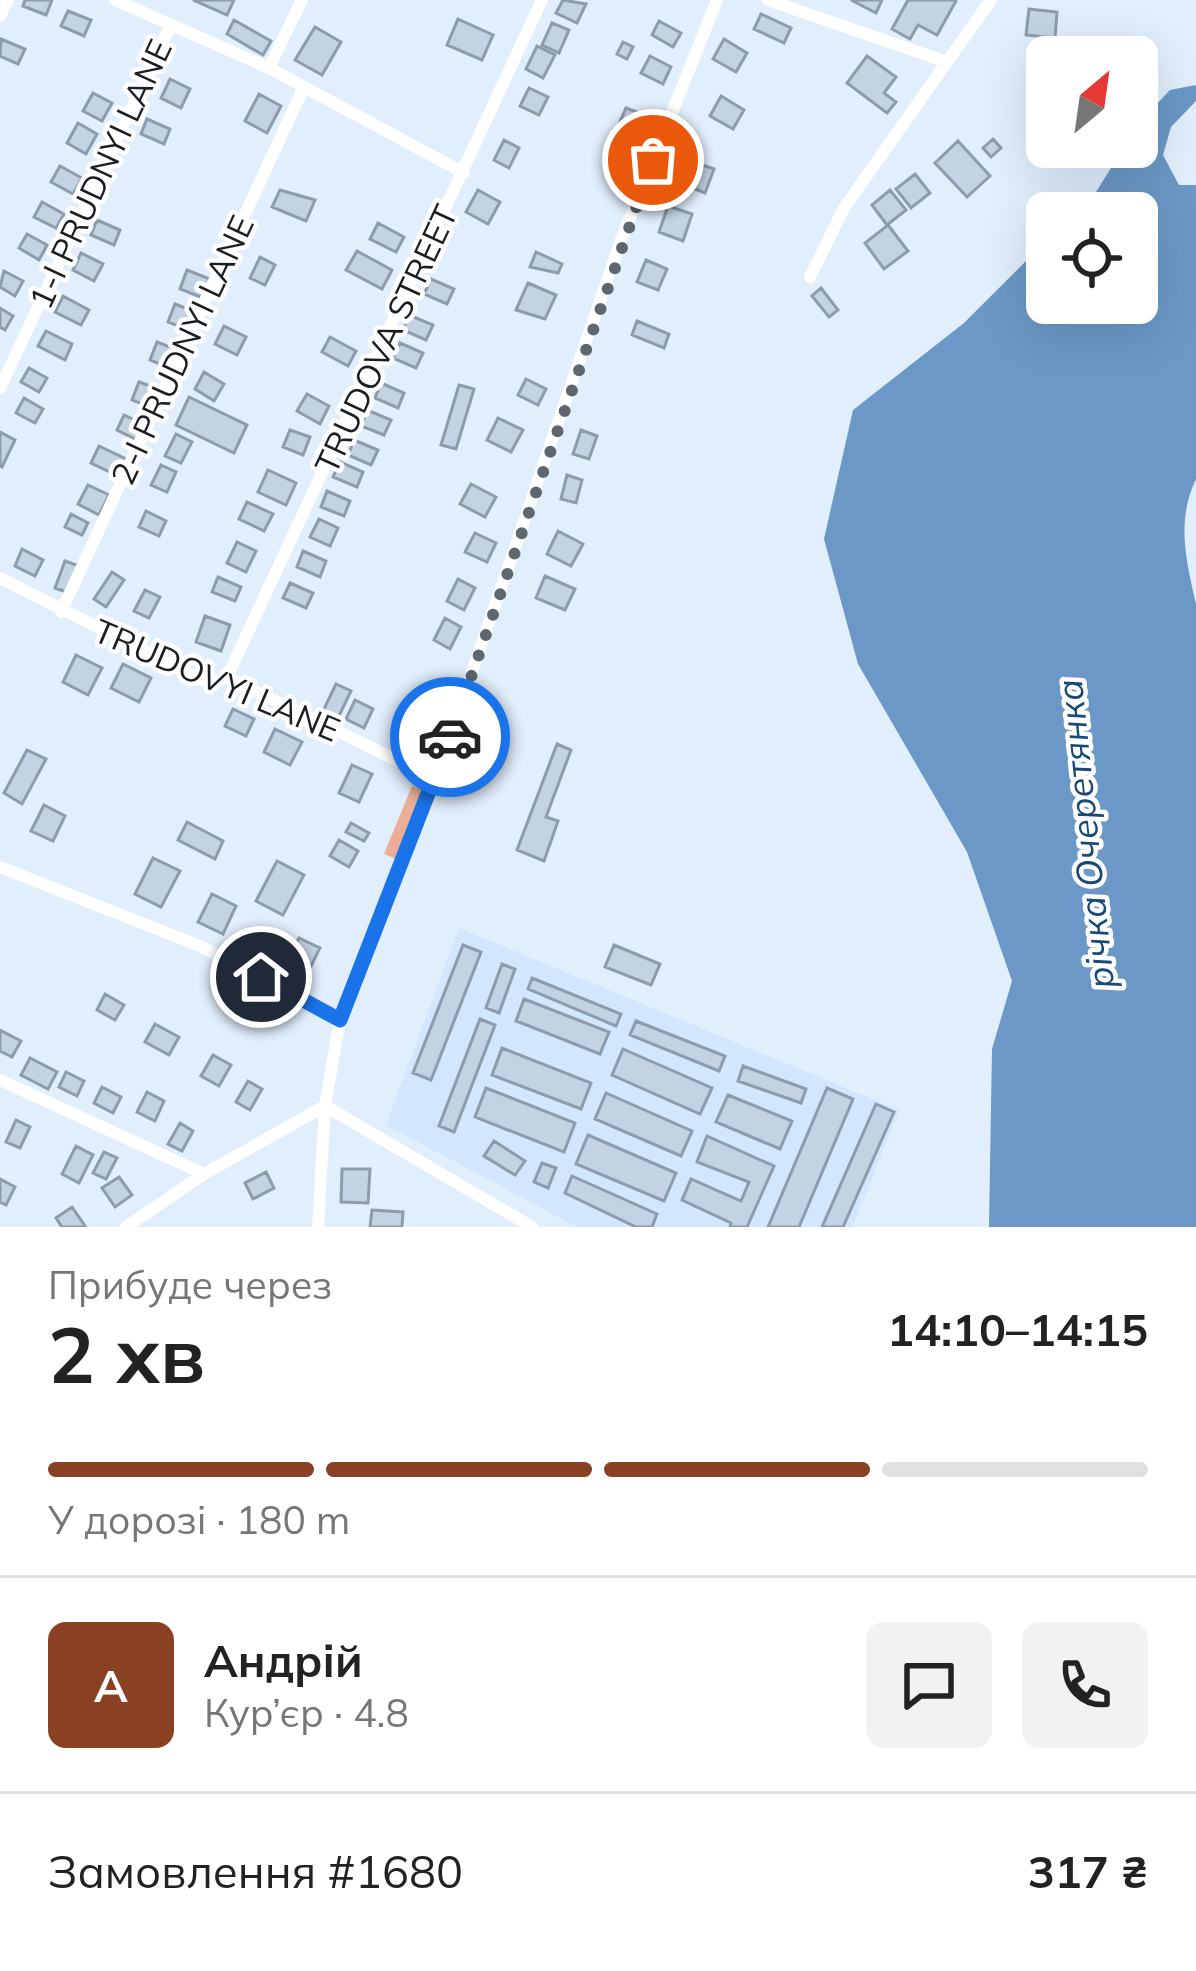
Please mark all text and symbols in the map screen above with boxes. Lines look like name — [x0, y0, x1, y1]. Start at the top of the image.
street label: 1-I PRUDNYI LANE — [19, 33, 180, 315]
north arrow — [1026, 36, 1158, 168]
map controls — [1026, 36, 1158, 324]
pin — [602, 109, 704, 211]
icon: bag — [620, 127, 686, 193]
button: locate — [1026, 192, 1158, 324]
street label: TRUDOVA STREET — [305, 198, 466, 480]
street label: 2-I PRUDNYI LANE — [101, 209, 262, 491]
street label: TRUDOVYI LANE — [88, 609, 346, 750]
courier — [390, 677, 510, 797]
water label: річка Очеретянка — [1046, 677, 1123, 991]
icon: car — [417, 704, 483, 770]
pin — [210, 926, 312, 1028]
icon: home — [228, 944, 294, 1010]
text: Прибуде через — [48, 1260, 332, 1309]
text: 14:10–14:15 — [887, 1301, 1148, 1357]
text: 2 хв — [48, 1305, 205, 1403]
text: У дорозі · 180 m — [48, 1495, 350, 1544]
button: chat — [866, 1622, 992, 1748]
button: phone — [1022, 1622, 1148, 1748]
text: Андрій — [204, 1632, 363, 1688]
text: А — [94, 1657, 128, 1713]
text: Кур’єр · 4.8 — [204, 1688, 409, 1737]
text: Замовлення #1680 — [48, 1843, 463, 1899]
text: 317 ₴ — [1028, 1843, 1148, 1899]

